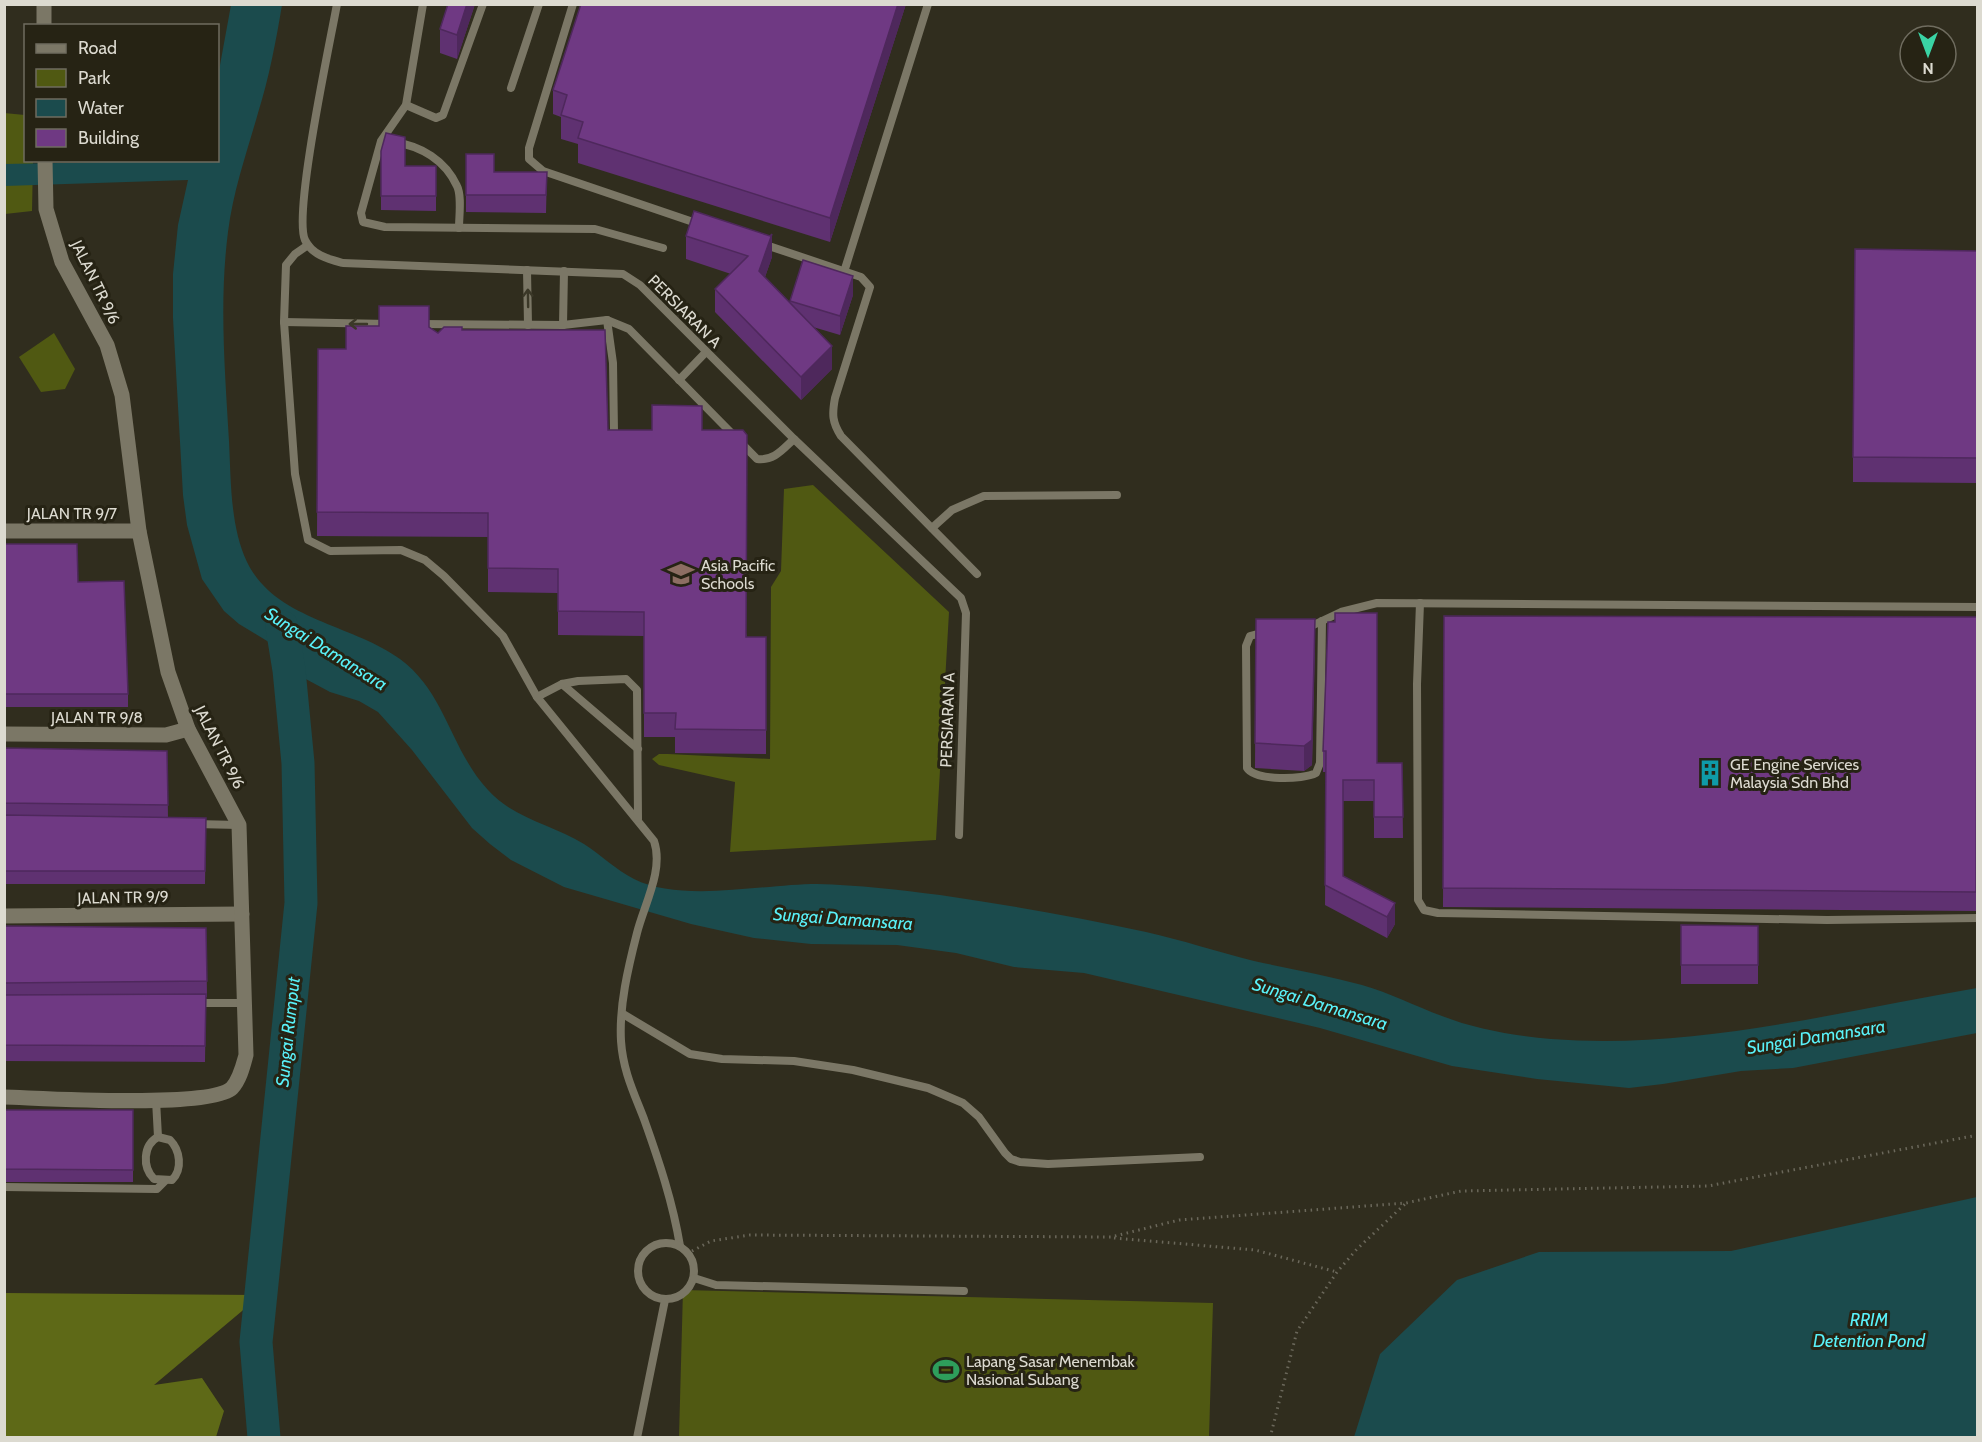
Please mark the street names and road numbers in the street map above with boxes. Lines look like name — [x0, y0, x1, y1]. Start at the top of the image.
street label: JALAN TR 9/6 — [67, 236, 124, 327]
street label: PERSIARAN A — [644, 271, 725, 352]
street label: JALAN TR 9/7 — [26, 504, 117, 523]
street label: PERSIARAN A — [936, 672, 959, 768]
street label: JALAN TR 9/6 — [190, 702, 249, 792]
street label: JALAN TR 9/8 — [50, 708, 143, 727]
street label: JALAN TR 9/9 — [76, 887, 169, 908]

